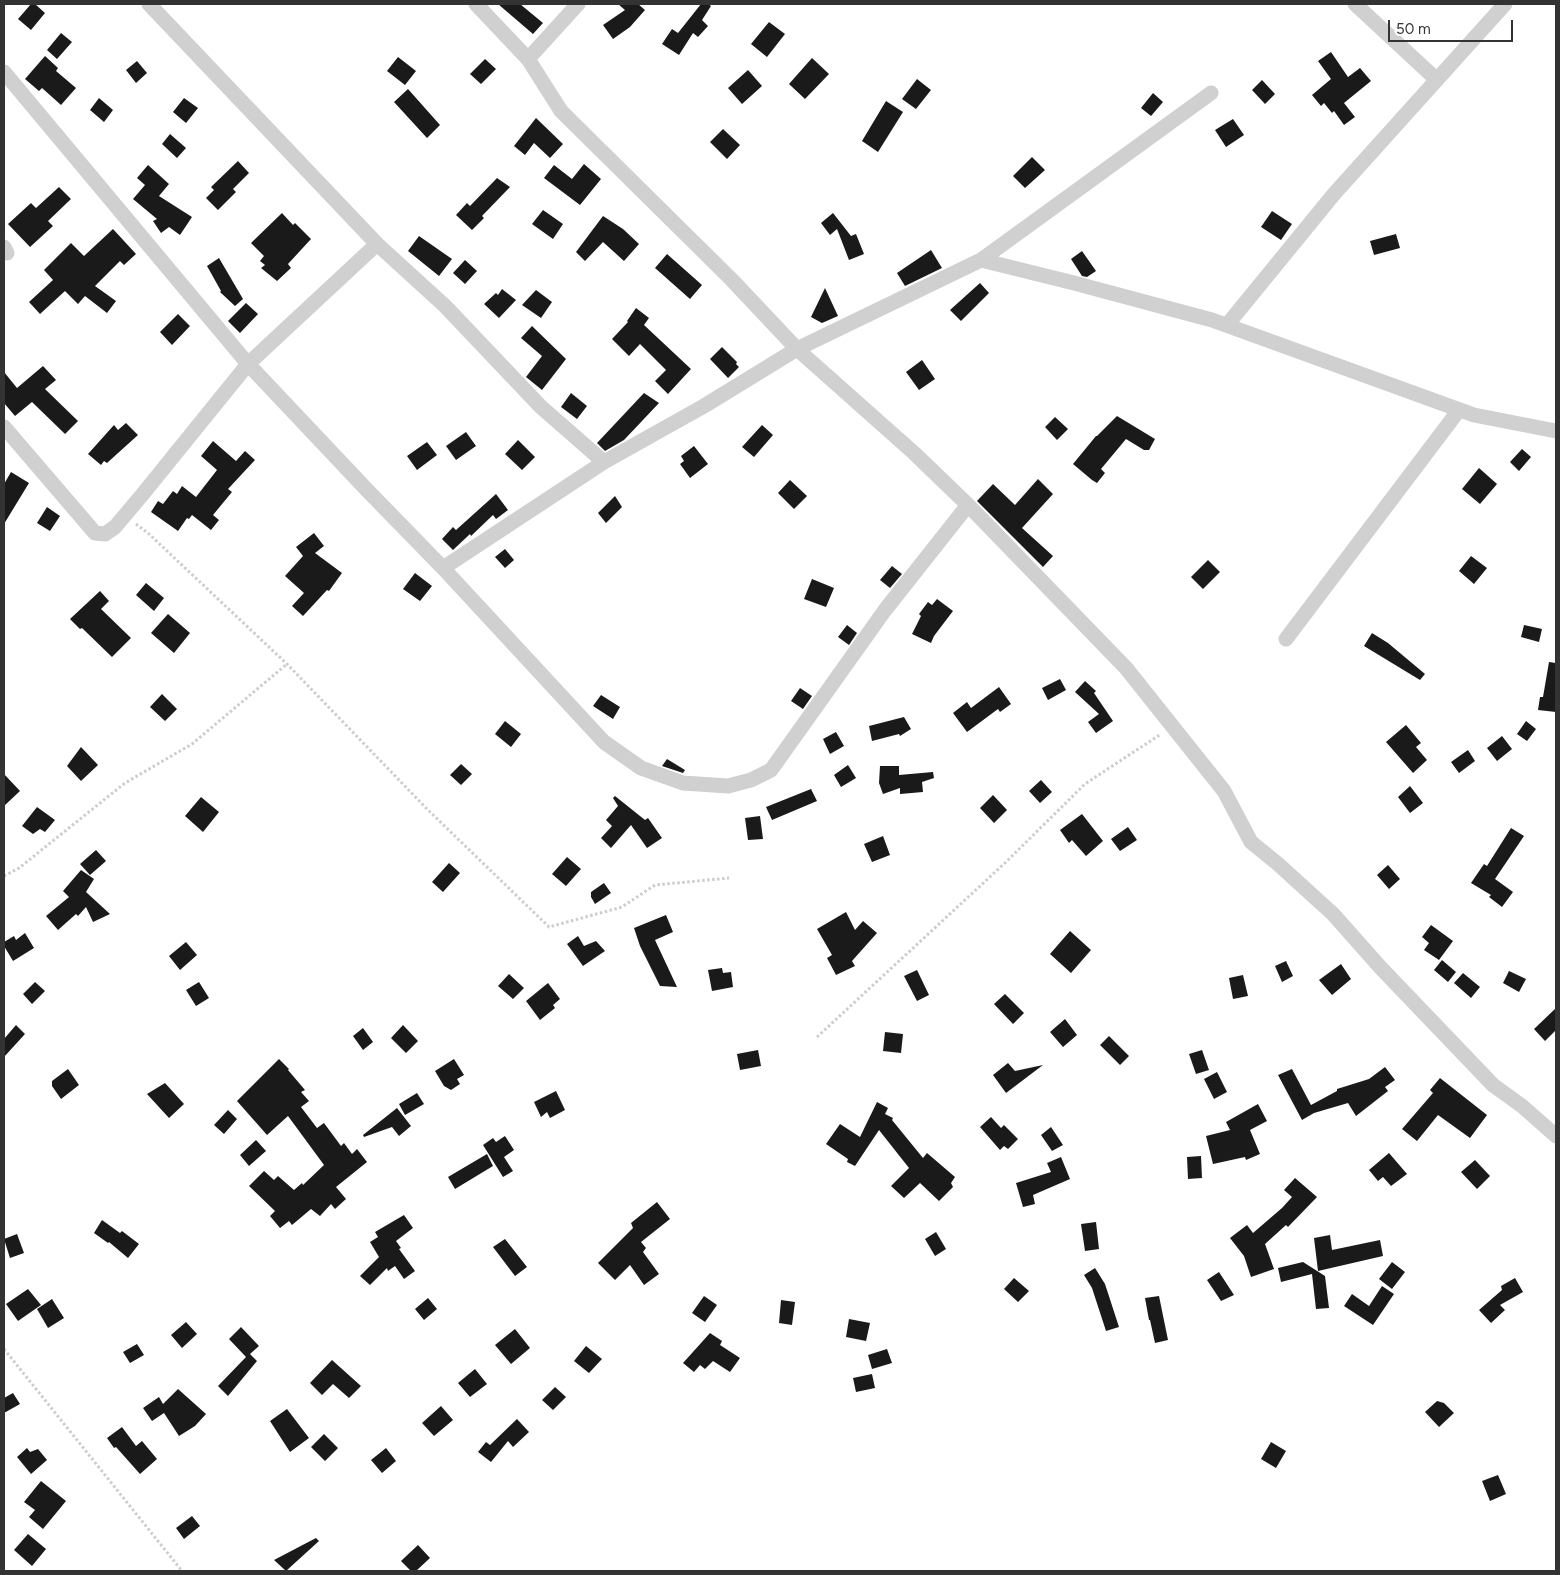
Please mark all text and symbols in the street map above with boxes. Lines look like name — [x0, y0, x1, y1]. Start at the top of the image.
scale bar — [1390, 10, 1515, 42]
text: 50 m — [1396, 20, 1431, 38]

